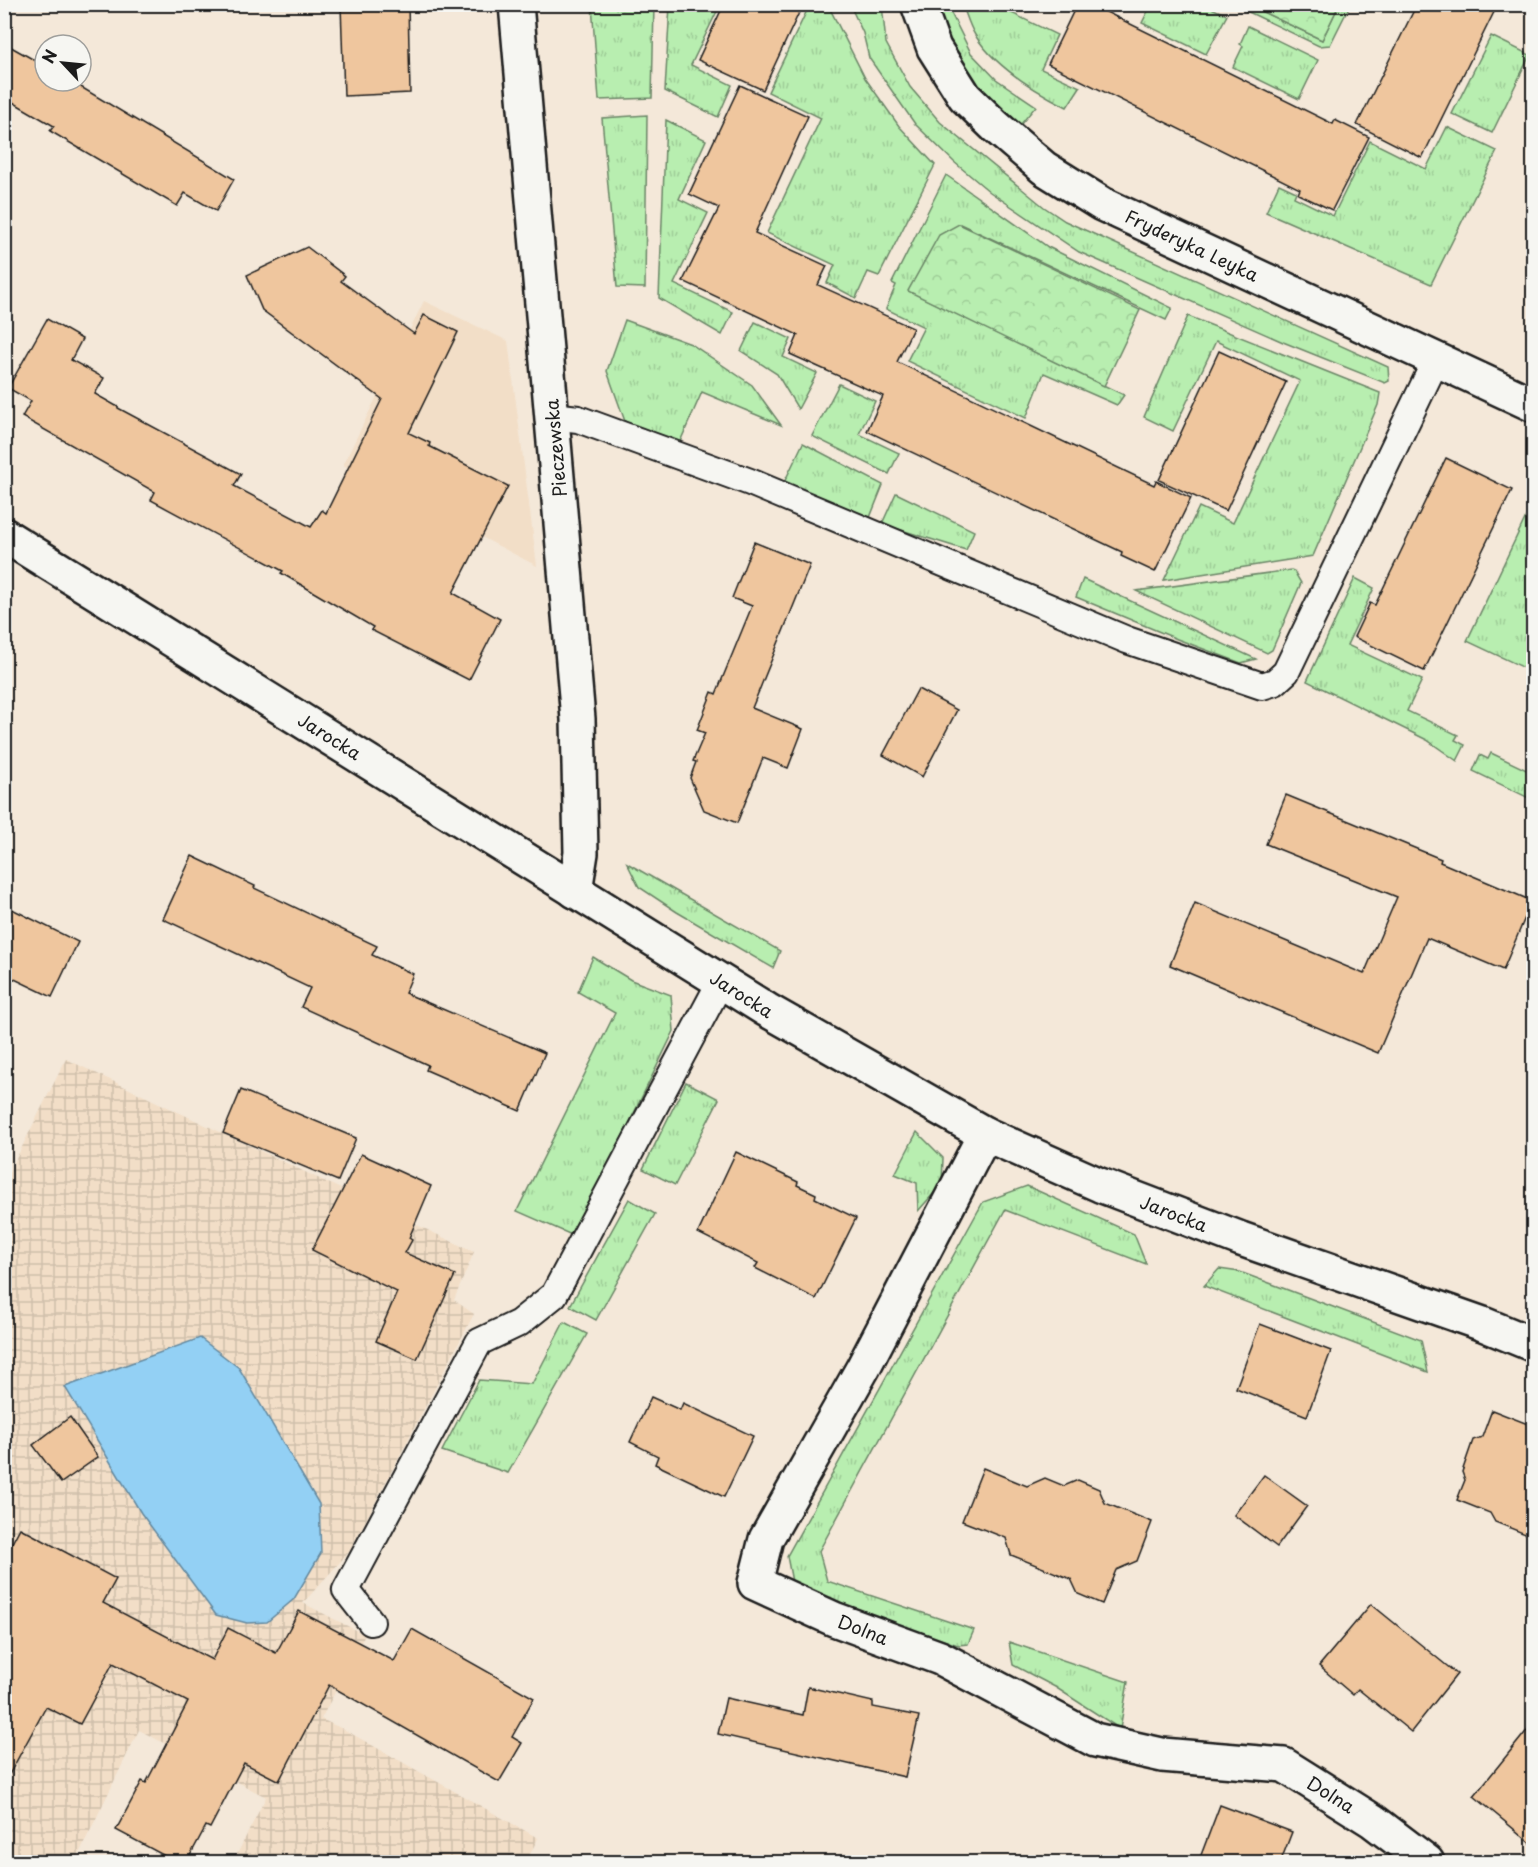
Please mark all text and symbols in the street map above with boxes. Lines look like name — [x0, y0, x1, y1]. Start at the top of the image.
north arrow — [33, 33, 93, 93]
text: N — [35, 45, 62, 67]
street label: Fryderyka Leyka — [1121, 202, 1264, 288]
street label: Pieczewska — [537, 397, 573, 498]
street label: Jarocka — [293, 706, 368, 766]
street label: Jarocka — [705, 964, 780, 1024]
street label: Jarocka — [1136, 1188, 1212, 1238]
street label: Dolna — [834, 1607, 893, 1651]
street label: Dolna — [1302, 1769, 1361, 1820]

